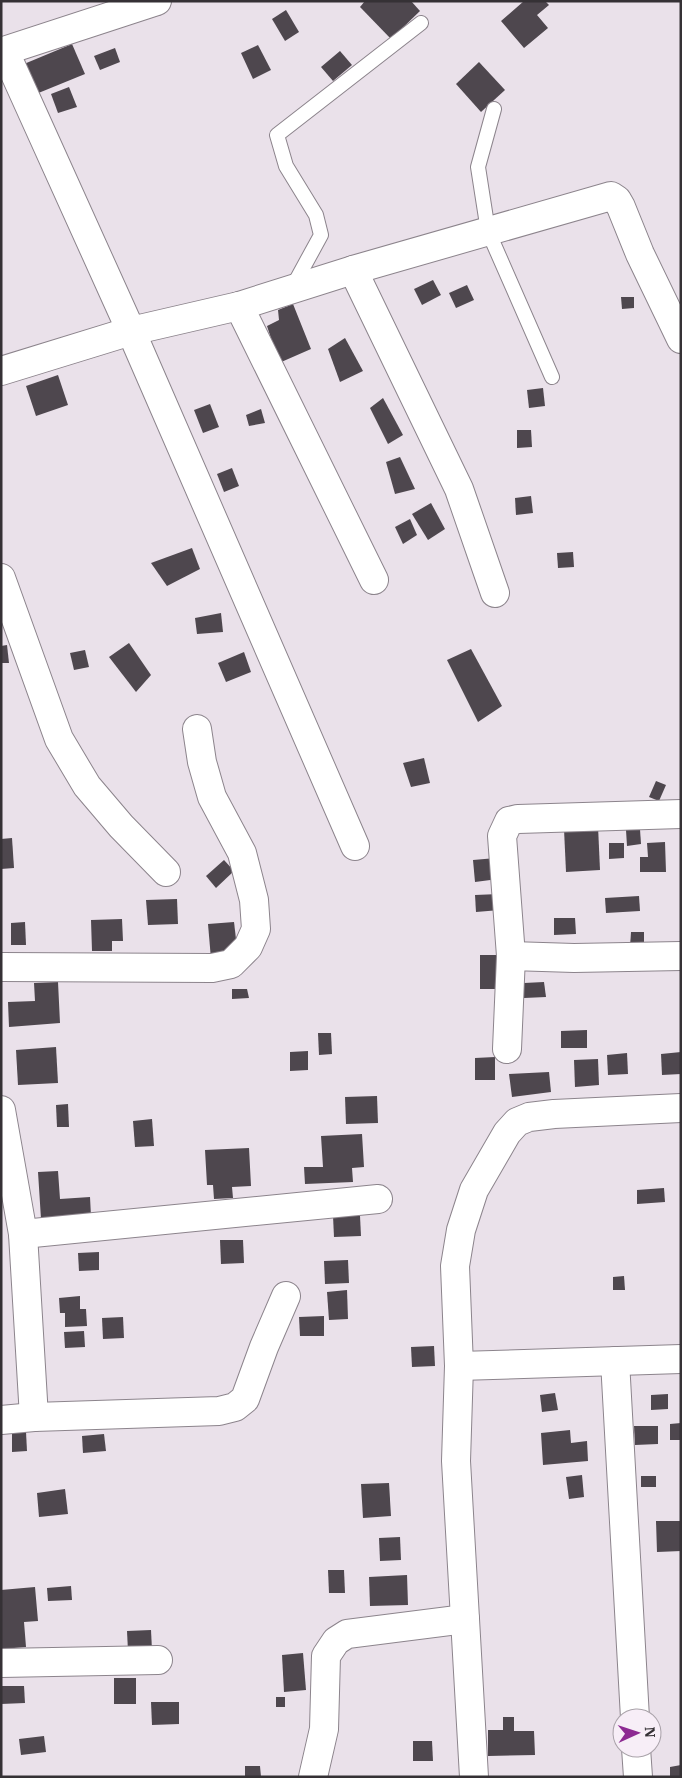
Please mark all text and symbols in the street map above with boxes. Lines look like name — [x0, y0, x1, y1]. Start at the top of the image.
north arrow — [612, 1708, 662, 1758]
text: N — [641, 1726, 659, 1738]

